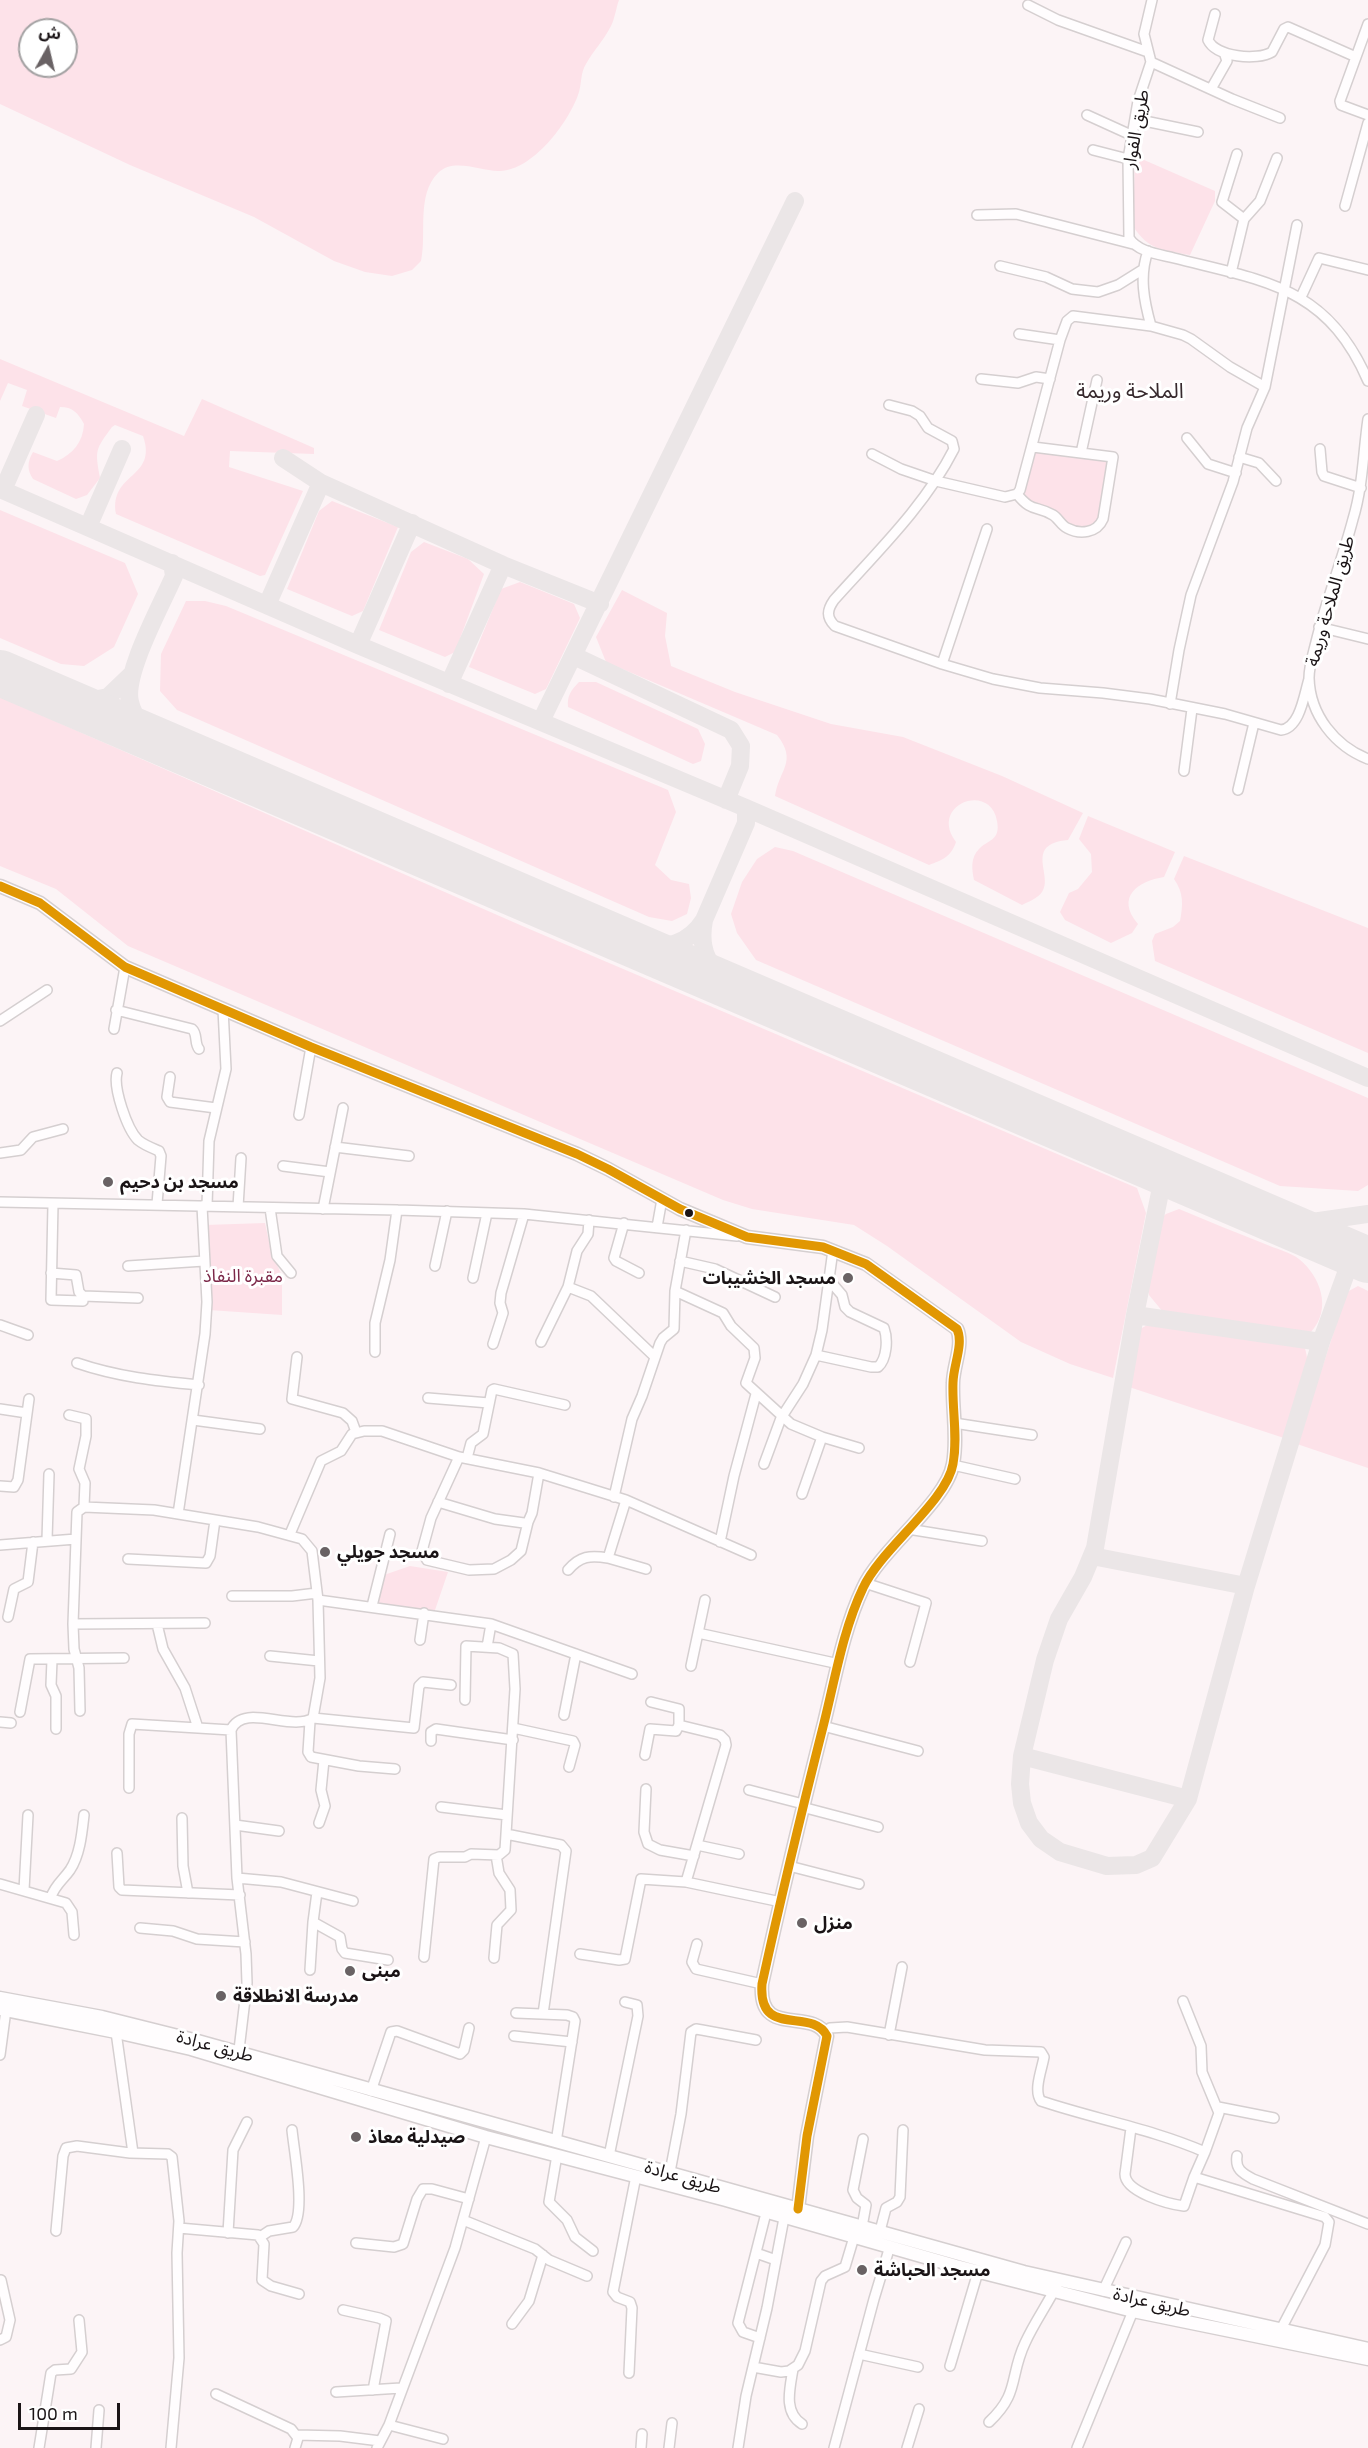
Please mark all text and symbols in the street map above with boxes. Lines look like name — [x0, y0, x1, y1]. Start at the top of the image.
north arrow — [18, 18, 78, 78]
text: ش — [38, 21, 62, 43]
street label: طريق الفوار — [1118, 88, 1154, 170]
district label: الملاحة وريمة — [1076, 378, 1184, 404]
street label: طريق الملاحة وريمة — [1301, 533, 1359, 669]
place label: مسجد بن دحيم — [120, 1171, 239, 1193]
marker: مسجد بن دحيم — [101, 1175, 115, 1189]
unlabelled marker — [683, 1207, 695, 1219]
park label: مقبرة النفاذ — [203, 1265, 283, 1287]
place label: مسجد الخشيبات — [702, 1267, 836, 1289]
marker: مسجد الخشيبات — [841, 1271, 855, 1285]
place label: مسجد جويلي — [337, 1541, 440, 1563]
marker: مسجد جويلي — [318, 1545, 332, 1559]
place label: منزل — [814, 1912, 853, 1934]
marker: منزل — [795, 1916, 809, 1930]
place label: مبنى — [362, 1960, 401, 1982]
marker: مبنى — [343, 1964, 357, 1978]
place label: مدرسة الانطلاقة — [233, 1985, 359, 2007]
marker: مدرسة الانطلاقة — [214, 1989, 228, 2003]
street label: طريق عرادة — [174, 2025, 256, 2067]
place label: صيدلية معاذ — [368, 2126, 465, 2148]
marker: صيدلية معاذ — [349, 2130, 363, 2144]
street label: طريق عرادة — [642, 2156, 724, 2198]
place label: مسجد الحباشة — [874, 2259, 991, 2281]
marker: مسجد الحباشة — [855, 2263, 869, 2277]
street label: طريق عرادة — [1111, 2283, 1193, 2321]
scale bar — [21, 2391, 123, 2429]
text: 100 m — [29, 2402, 78, 2424]

